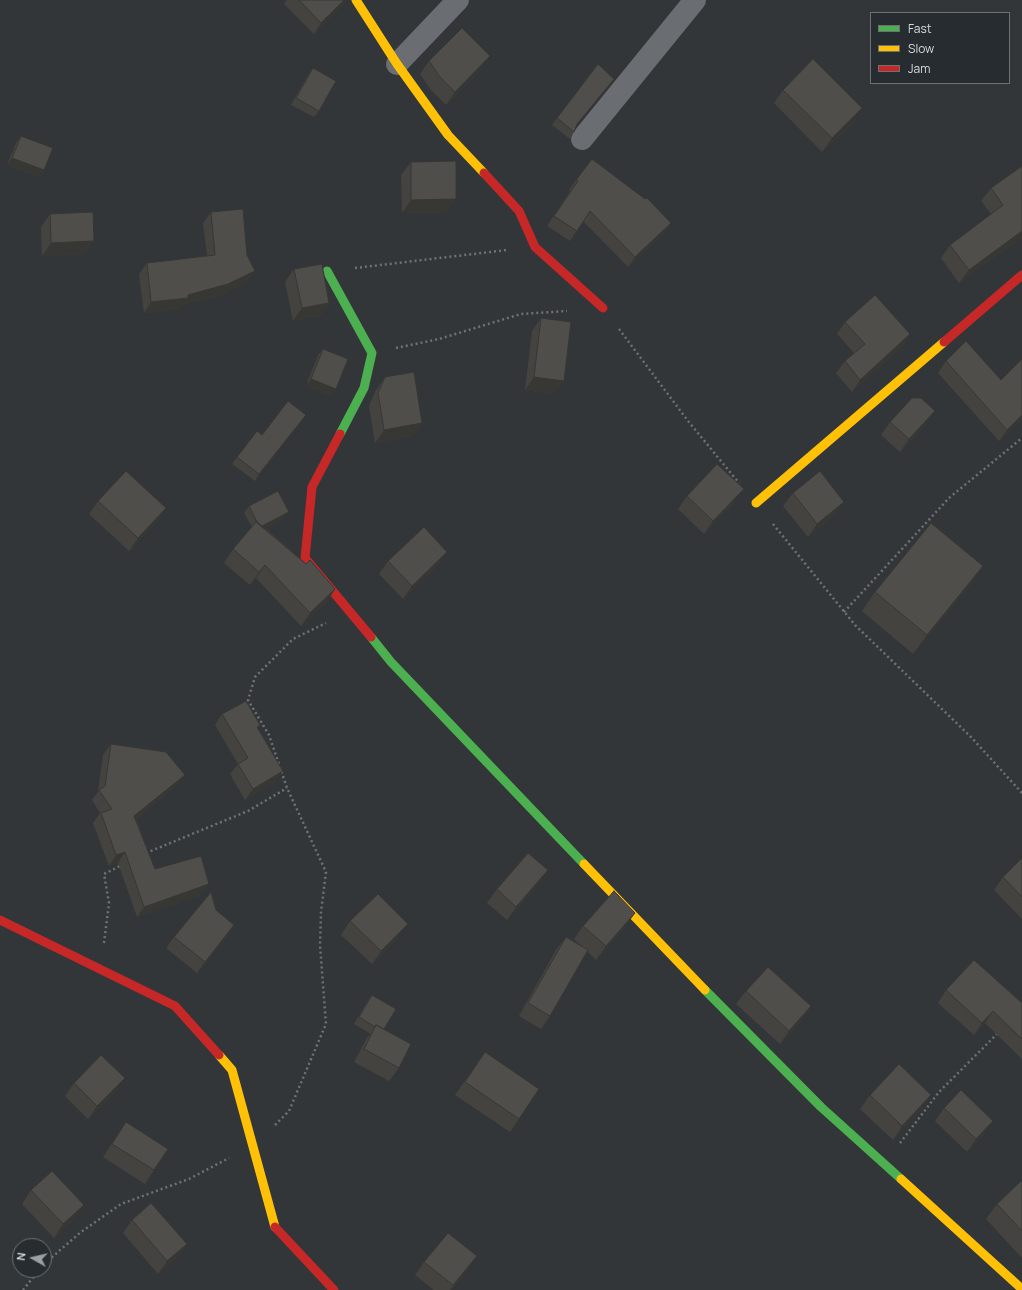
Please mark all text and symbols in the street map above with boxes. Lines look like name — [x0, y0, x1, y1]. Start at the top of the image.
legend — [870, 12, 1010, 84]
text: Fast — [908, 20, 932, 37]
text: Slow — [908, 40, 934, 57]
text: Jam — [908, 60, 930, 77]
north arrow — [12, 1238, 52, 1278]
text: N — [13, 1251, 29, 1261]

